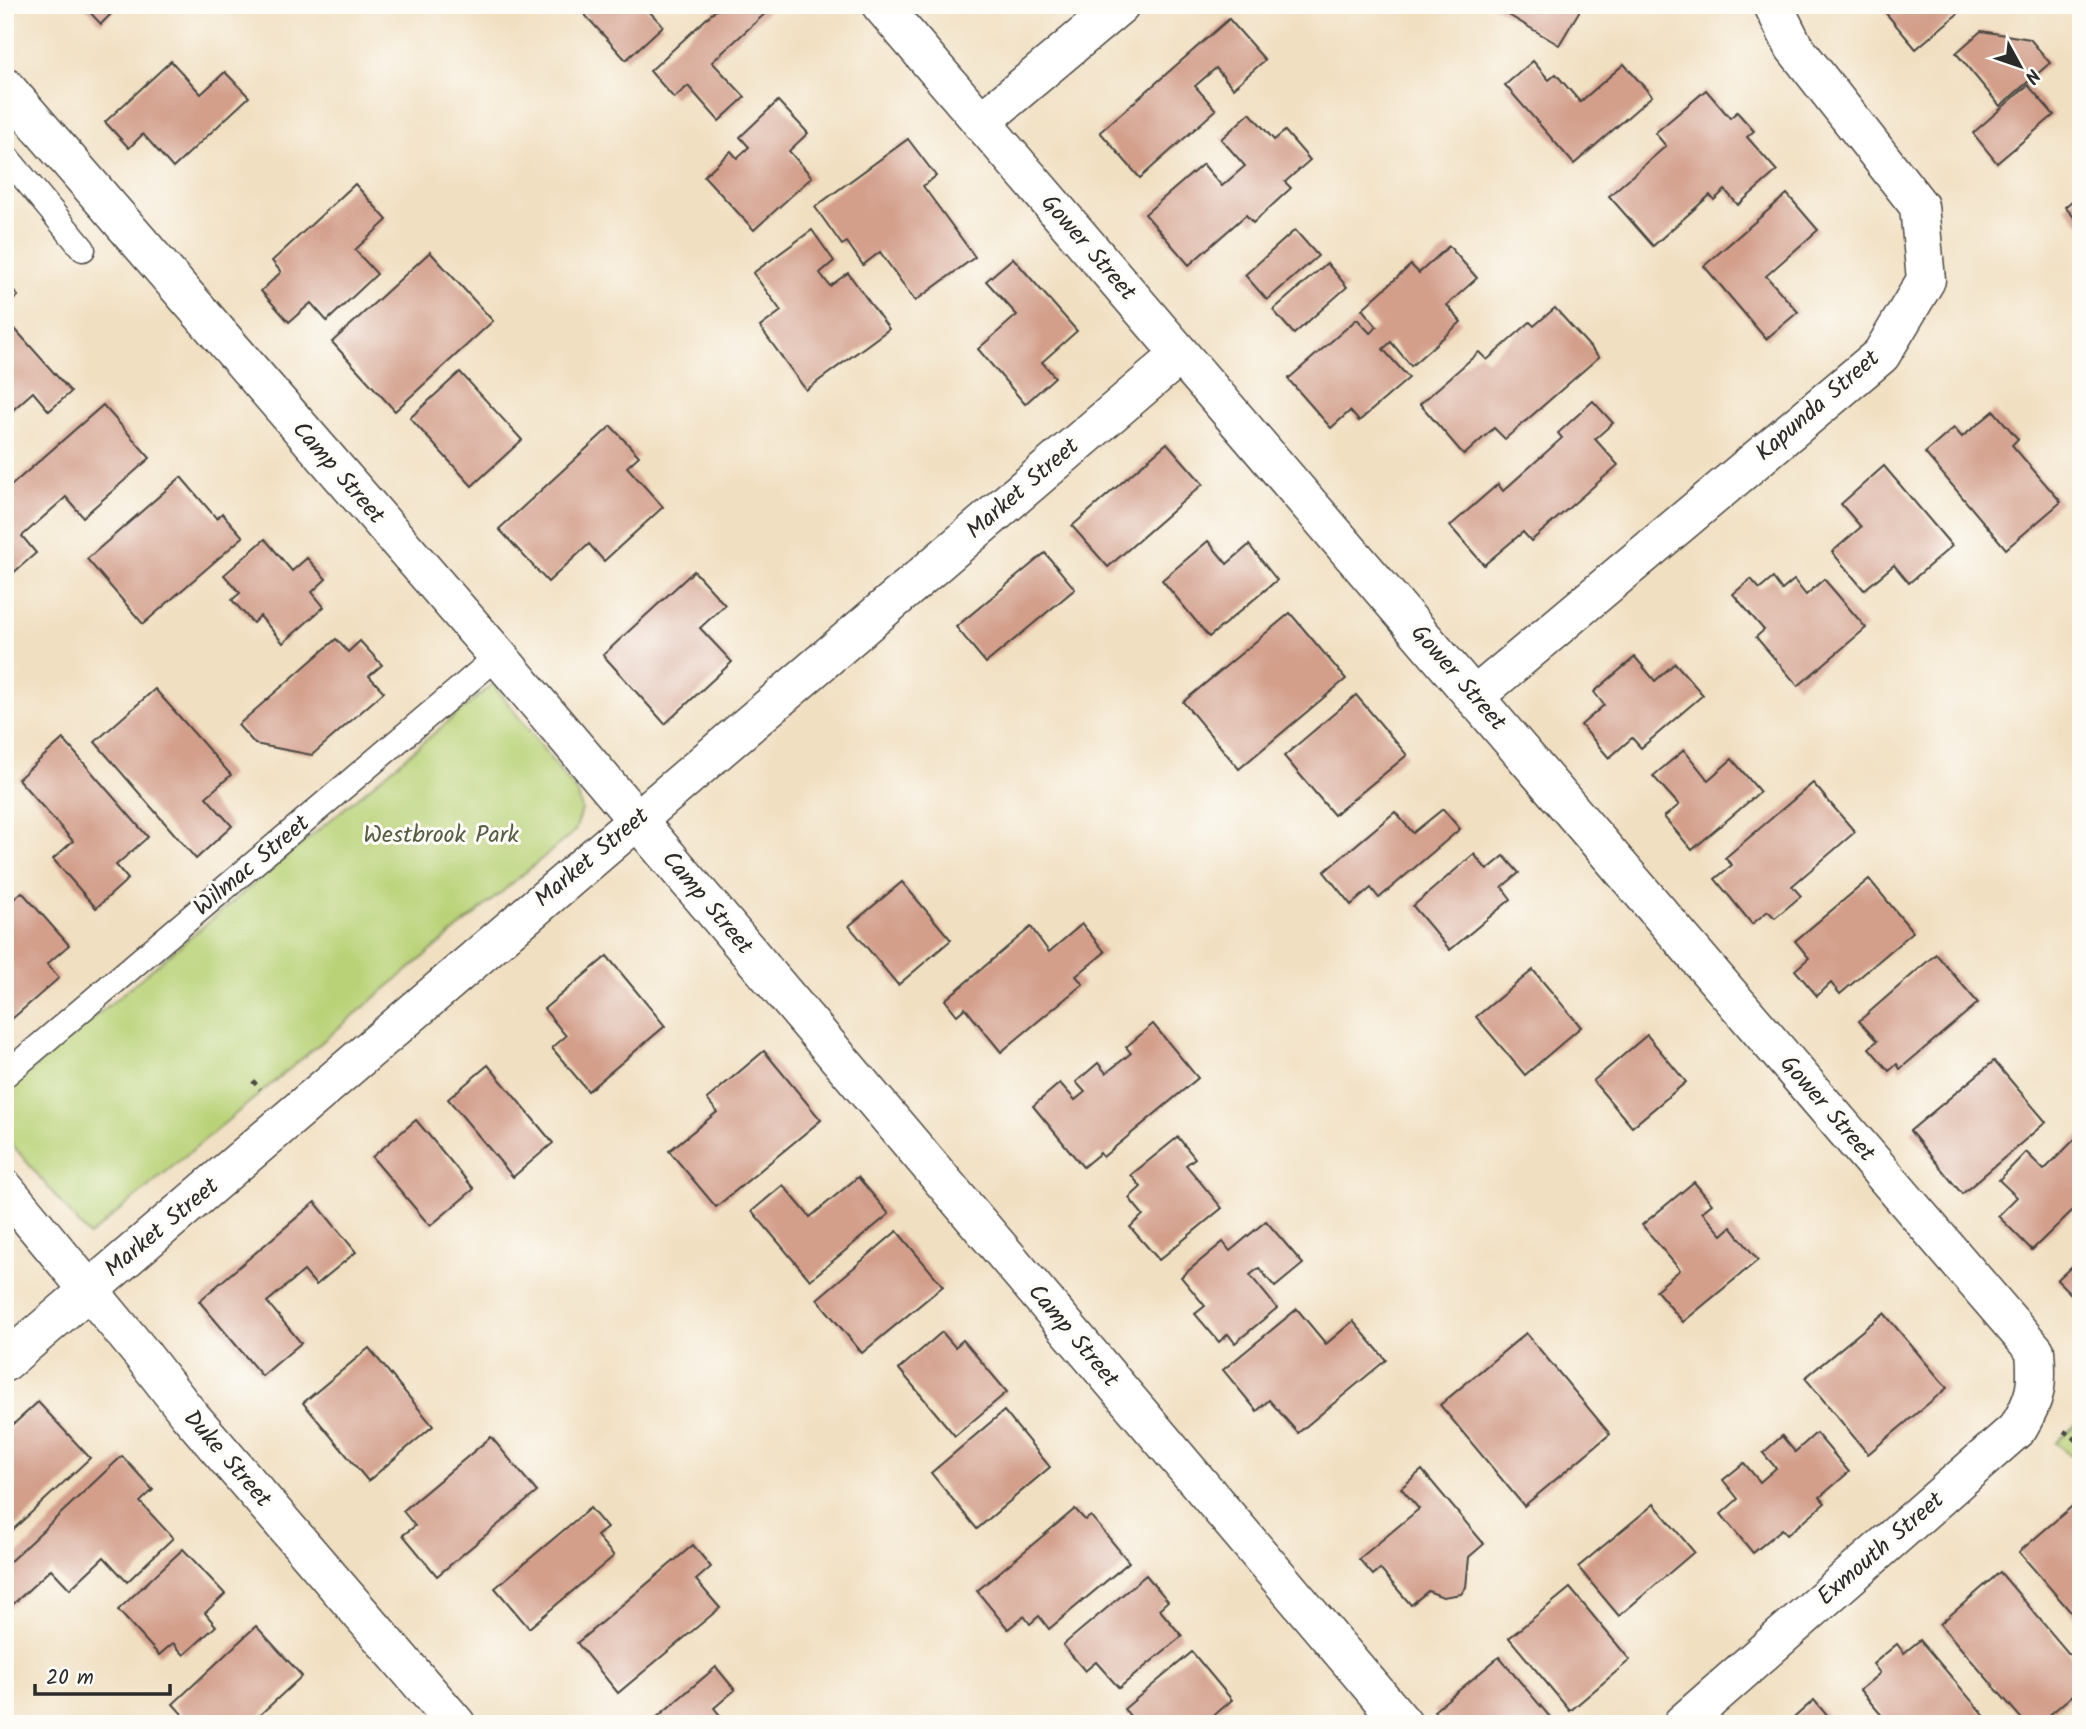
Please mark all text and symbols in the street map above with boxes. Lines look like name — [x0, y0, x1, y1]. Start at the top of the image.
north arrow — [1984, 32, 2054, 102]
text: N — [2016, 61, 2047, 90]
street label: Gower Street — [1030, 186, 1146, 311]
street label: Kapunda Street — [1747, 340, 1890, 472]
street label: Camp Street — [282, 412, 395, 534]
street label: Market Street — [957, 428, 1089, 550]
street label: Gower Street — [1400, 616, 1516, 741]
street label: Market Street — [526, 798, 659, 918]
street label: Wilmac Street — [185, 805, 319, 927]
park label: Westbrook Park — [363, 816, 520, 855]
street label: Camp Street — [651, 842, 763, 965]
street label: Gower Street — [1769, 1047, 1885, 1172]
street label: Market Street — [96, 1168, 229, 1288]
street label: Camp Street — [1017, 1275, 1129, 1398]
street label: Duke Street — [173, 1401, 281, 1517]
street label: Exmouth Street — [1808, 1482, 1954, 1616]
scale bar — [35, 1652, 170, 1696]
text: 20 m — [46, 1662, 94, 1695]

